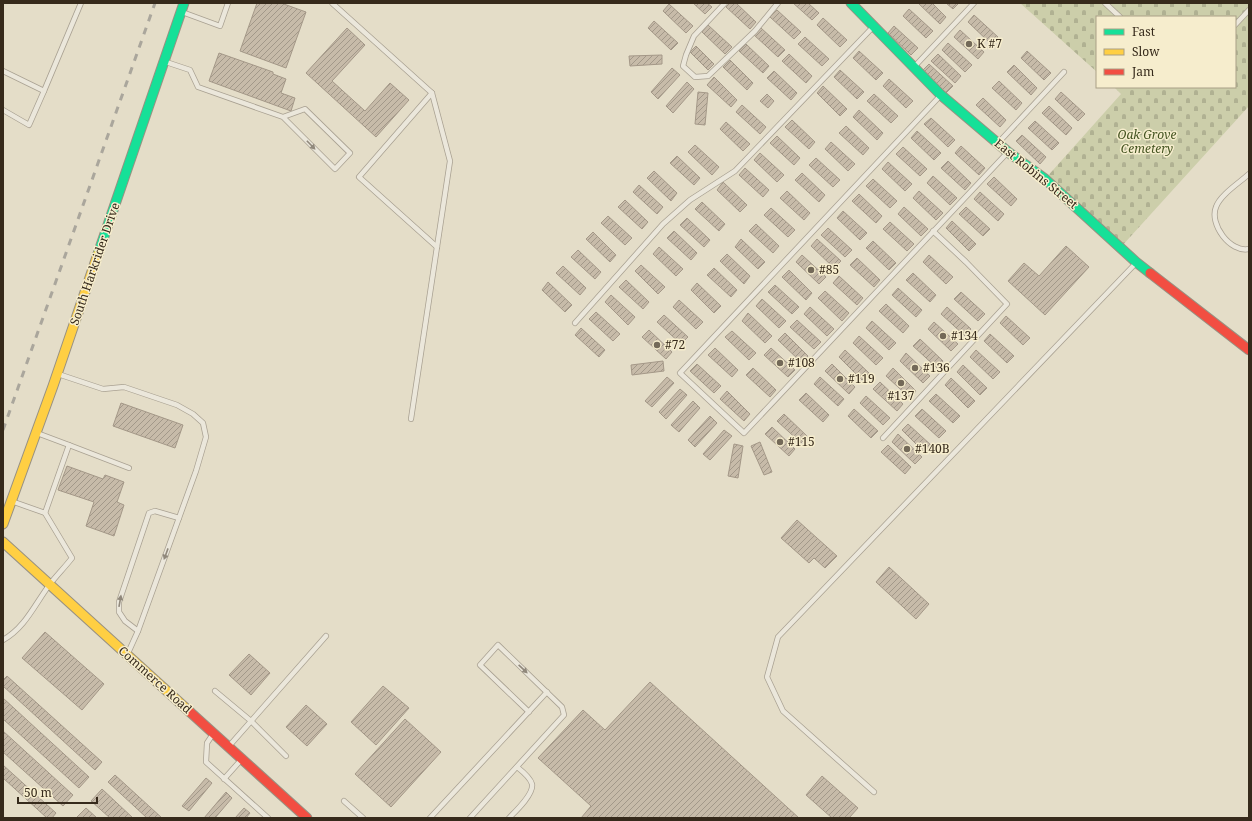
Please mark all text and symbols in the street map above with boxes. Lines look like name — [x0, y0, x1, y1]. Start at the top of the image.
legend — [1096, 16, 1236, 88]
text: Fast — [1132, 23, 1155, 40]
place label: K #7 — [977, 35, 1002, 52]
marker: K #7 — [964, 39, 974, 49]
text: Slow — [1132, 43, 1160, 60]
text: Jam — [1131, 63, 1154, 80]
park label: Oak Grove Cemetery — [1117, 126, 1177, 157]
street label: East Robins Street — [991, 135, 1082, 213]
one-way arrow — [306, 140, 316, 150]
street label: South Harkrider Drive — [66, 200, 124, 327]
place label: #85 — [819, 261, 839, 278]
marker: #85 — [806, 265, 816, 275]
place label: #134 — [951, 327, 978, 344]
marker: #134 — [938, 331, 948, 341]
place label: #72 — [665, 336, 685, 353]
marker: #72 — [652, 340, 662, 350]
place label: #108 — [788, 354, 815, 371]
marker: #108 — [775, 358, 785, 368]
place label: #136 — [923, 359, 950, 376]
marker: #136 — [910, 363, 920, 373]
place label: #119 — [848, 370, 875, 387]
marker: #119 — [835, 374, 845, 384]
marker: #137 — [896, 378, 906, 388]
place label: #137 — [888, 387, 915, 404]
place label: #115 — [788, 433, 815, 450]
marker: #115 — [775, 437, 785, 447]
place label: #140B — [915, 440, 950, 457]
marker: #140B — [902, 444, 912, 454]
one-way arrow — [162, 549, 168, 561]
one-way arrow — [117, 595, 123, 607]
street label: Commerce Road — [115, 642, 196, 718]
one-way arrow — [518, 664, 527, 673]
scale bar — [18, 779, 97, 805]
text: 50 m — [24, 784, 52, 801]

